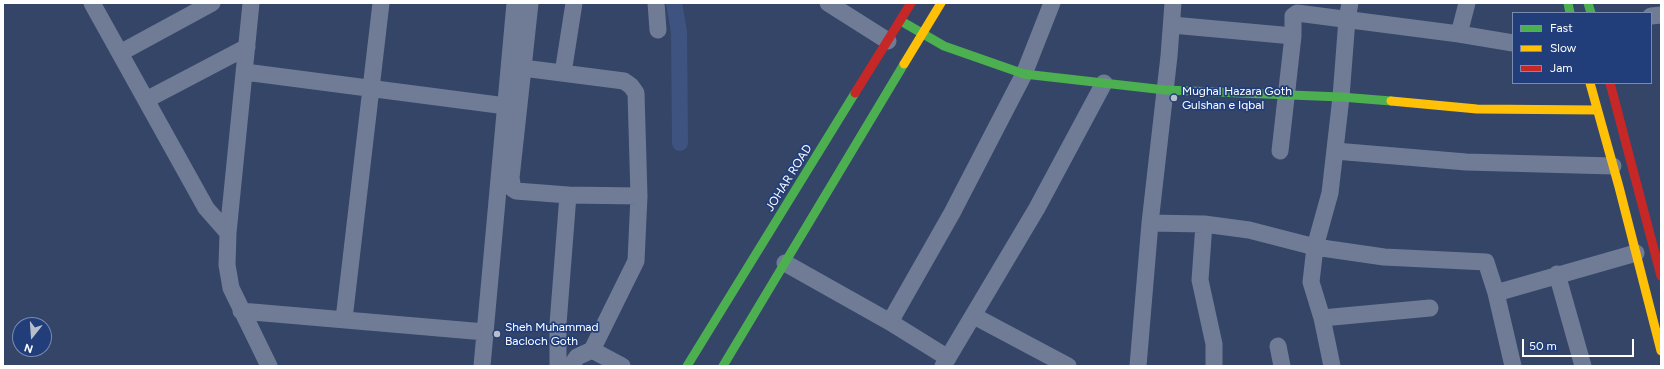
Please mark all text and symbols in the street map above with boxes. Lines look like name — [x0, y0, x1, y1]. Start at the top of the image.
legend — [1512, 12, 1652, 84]
text: Fast — [1550, 21, 1573, 35]
text: Slow — [1550, 41, 1576, 55]
text: Jam — [1550, 61, 1573, 75]
place label: Mughal Hazara Goth Gulshan e Iqbal — [1182, 84, 1292, 112]
marker: Mughal Hazara Goth Gulshan e Iqbal — [1169, 93, 1179, 103]
street label: JOHAR ROAD — [763, 142, 815, 214]
north arrow — [12, 317, 52, 357]
place label: Sheh Muhammad Bacloch Goth — [505, 320, 599, 348]
marker: Sheh Muhammad Bacloch Goth — [492, 329, 502, 339]
scale bar — [1524, 331, 1636, 357]
text: 50 m — [1529, 339, 1557, 353]
text: N — [23, 341, 35, 355]

